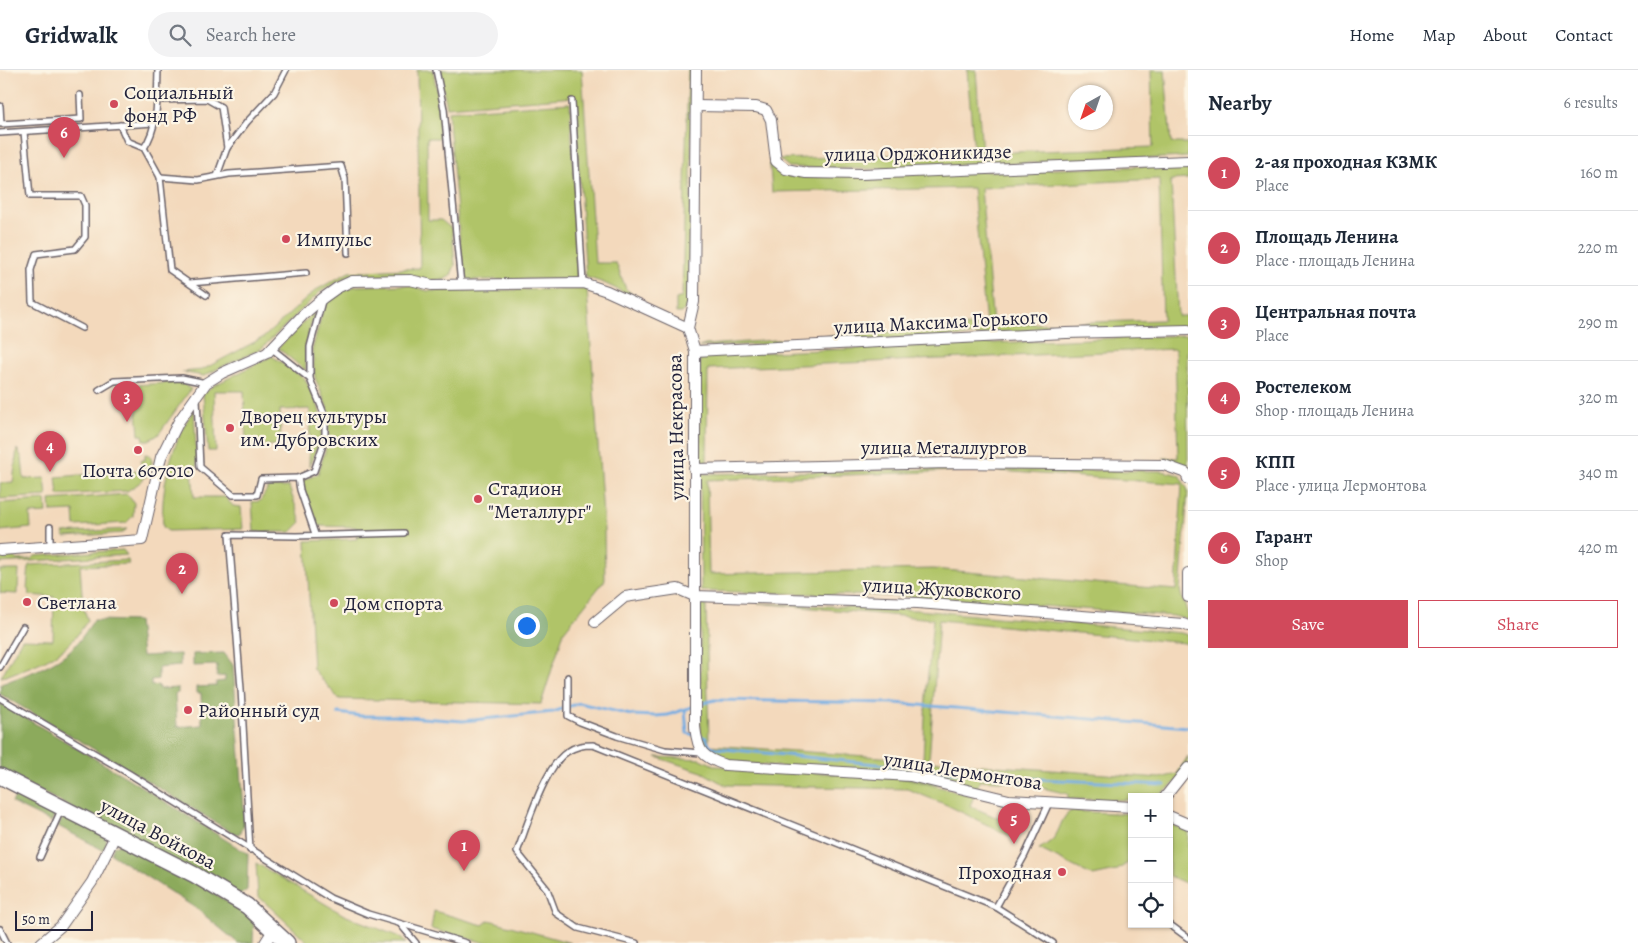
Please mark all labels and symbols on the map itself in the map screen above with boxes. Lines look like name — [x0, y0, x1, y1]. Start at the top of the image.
place label: Социальный фонд РФ — [124, 79, 234, 129]
north arrow — [1068, 85, 1113, 130]
marker: Социальный фонд РФ — [108, 98, 120, 110]
pin: 6 — [48, 117, 80, 158]
street label: улица Орджоникидзе — [823, 138, 1012, 168]
place label: Импульс — [296, 226, 372, 253]
marker: Импульс — [280, 233, 292, 245]
street label: улица Максима Горького — [832, 303, 1049, 341]
street label: улица Некрасова — [661, 353, 691, 501]
pin: 3 — [111, 381, 143, 422]
place label: Дворец культуры им. Дубровских — [240, 403, 387, 453]
marker: Дворец культуры им. Дубровских — [224, 422, 236, 434]
pin: 4 — [34, 431, 66, 472]
street label: улица Металлургов — [860, 434, 1027, 461]
marker: Почта 607010 — [132, 444, 144, 456]
place label: Почта 607010 — [82, 457, 194, 484]
place label: Стадион "Металлург" — [488, 475, 592, 525]
marker: Стадион "Металлург" — [472, 493, 484, 505]
pin: 2 — [166, 553, 198, 594]
street label: улица Жуковского — [861, 571, 1022, 607]
place label: Светлана — [37, 589, 117, 616]
place label: Дом спорта — [344, 590, 444, 617]
marker: Светлана — [21, 596, 33, 608]
marker: Дом спорта — [328, 597, 340, 609]
your location — [514, 613, 540, 639]
place label: Районный суд — [198, 697, 320, 724]
marker: Районный суд — [182, 704, 194, 716]
street label: улица Лермонтова — [881, 745, 1045, 797]
street label: улица Войкова — [95, 792, 221, 876]
pin: 5 — [998, 803, 1030, 844]
pin: 1 — [448, 830, 480, 871]
place label: Проходная — [958, 859, 1052, 886]
marker: Проходная — [1056, 866, 1068, 878]
scale bar — [15, 908, 92, 931]

